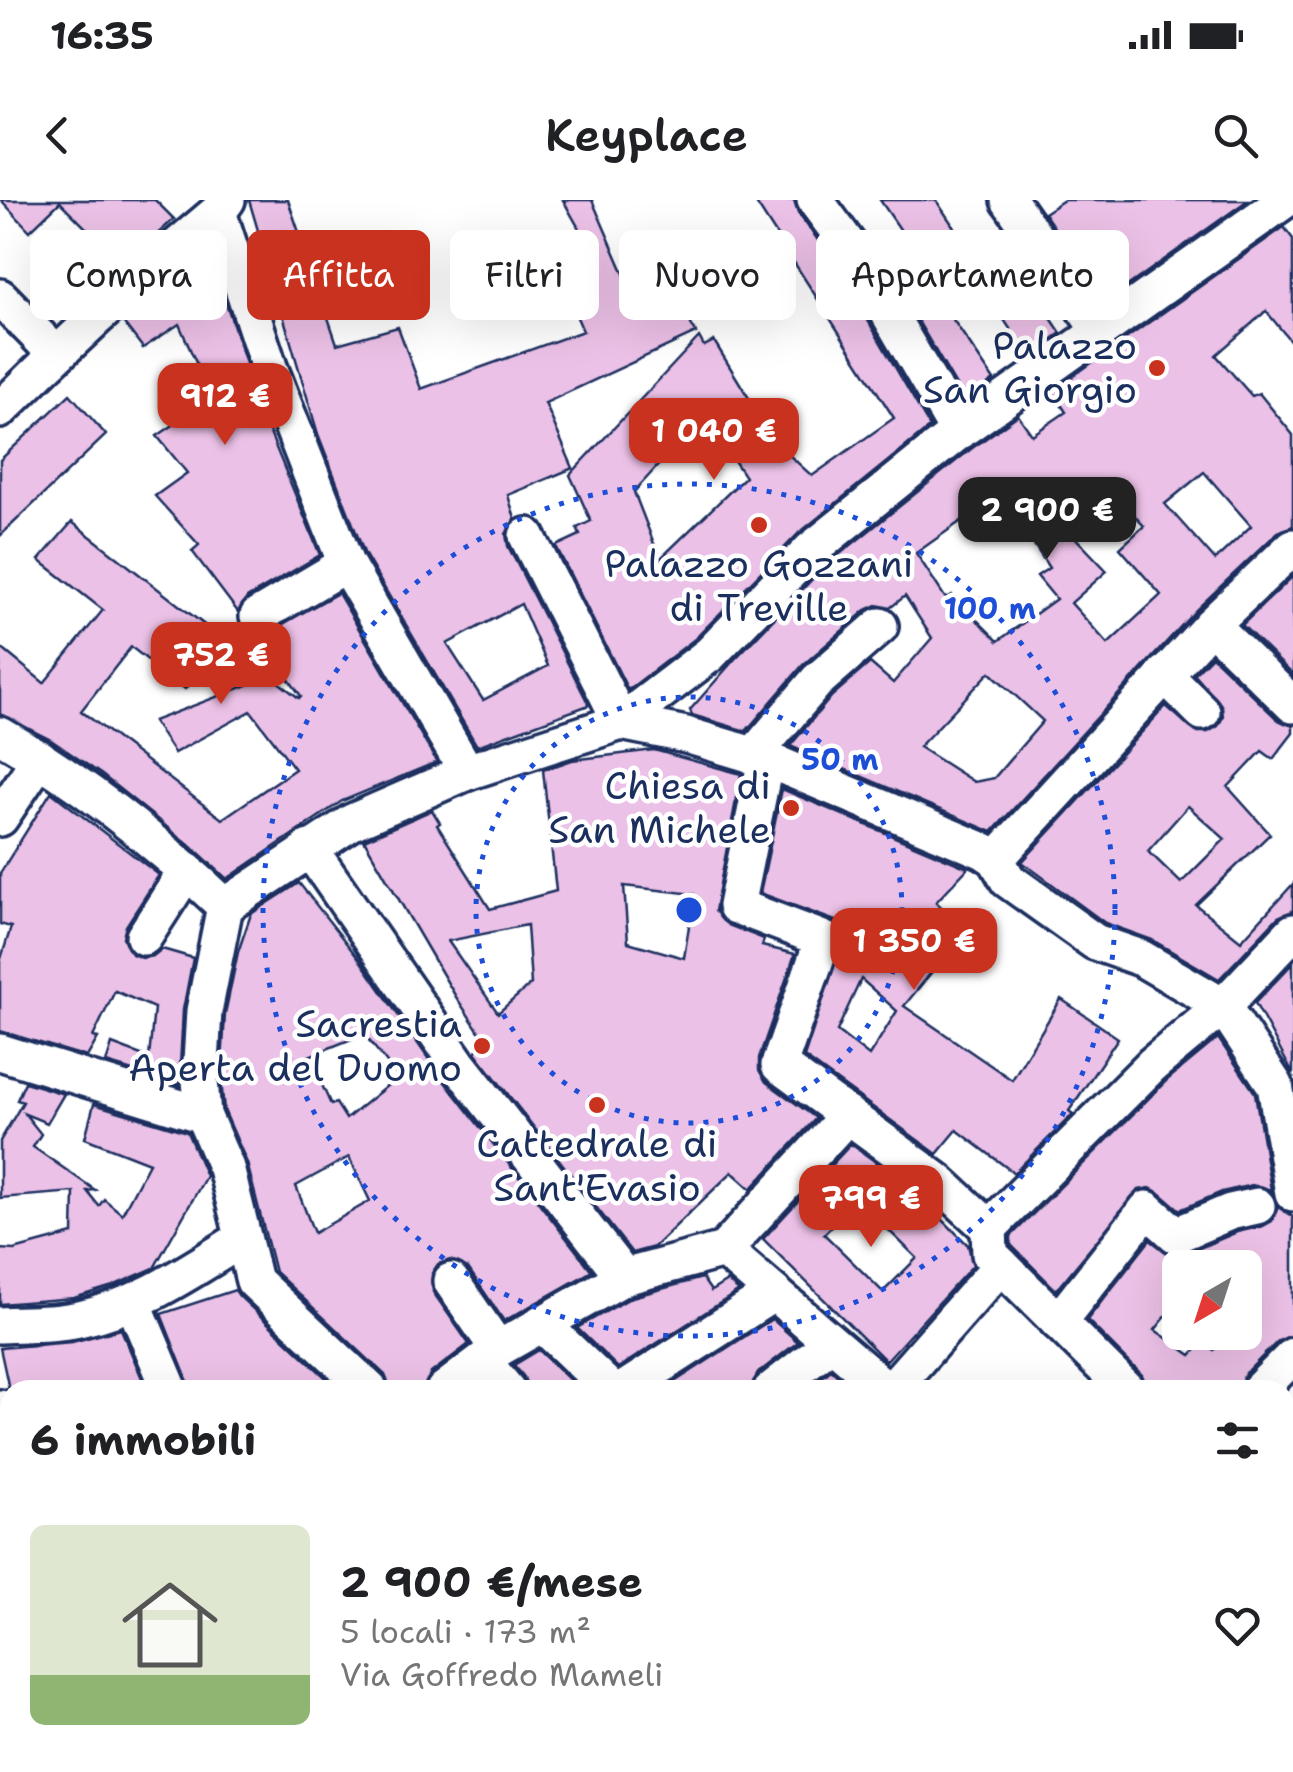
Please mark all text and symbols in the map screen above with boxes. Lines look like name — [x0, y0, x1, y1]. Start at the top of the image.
text: 16:35 — [50, 10, 154, 61]
text: Keyplace — [545, 105, 748, 165]
icon: back — [30, 108, 85, 163]
icon: search — [1208, 108, 1263, 163]
chip: Compra — [30, 230, 227, 320]
chip: Affitta — [247, 230, 430, 320]
chip: Filtri — [450, 230, 599, 320]
chip: Nuovo — [619, 230, 796, 320]
chip: Appartamento — [816, 230, 1129, 320]
place label: Palazzo San Giorgio — [923, 320, 1137, 415]
marker: Palazzo San Giorgio — [1146, 357, 1168, 379]
pin: 912 € — [155, 363, 295, 448]
text: 912 € — [180, 374, 270, 417]
pin: 1 040 € — [622, 398, 806, 483]
text: 1 040 € — [651, 409, 777, 452]
pin: 2 900 € — [955, 477, 1139, 562]
text: 2 900 € — [980, 488, 1114, 531]
marker: Palazzo Gozzani di Treville — [748, 514, 770, 536]
place label: Palazzo Gozzani di Treville — [604, 538, 914, 633]
text: 100 m — [944, 588, 1036, 629]
pin: 752 € — [151, 622, 291, 707]
text: 752 € — [173, 633, 269, 676]
text: 50 m — [801, 739, 879, 780]
place label: Chiesa di San Michele — [548, 760, 771, 855]
marker: Chiesa di San Michele — [780, 797, 802, 819]
centre of rings — [671, 892, 707, 928]
pin: 1 350 € — [822, 908, 1006, 993]
text: 1 350 € — [852, 919, 976, 962]
place label: Sacrestia Aperta del Duomo — [129, 998, 462, 1093]
marker: Sacrestia Aperta del Duomo — [471, 1035, 493, 1057]
marker: Cattedrale di Sant'Evasio — [586, 1094, 608, 1116]
place label: Cattedrale di Sant'Evasio — [476, 1118, 718, 1213]
pin: 799 € — [801, 1165, 941, 1250]
text: 799 € — [821, 1176, 921, 1219]
north arrow — [1162, 1250, 1262, 1350]
map controls — [1162, 1250, 1262, 1350]
text: 6 immobili — [30, 1412, 256, 1468]
icon: filters — [1210, 1413, 1265, 1468]
text: 2 900 €/mese — [340, 1554, 643, 1610]
icon: home — [110, 1565, 230, 1685]
icon: heart — [1210, 1598, 1265, 1653]
text: 5 locali · 173 m² — [340, 1610, 591, 1653]
text: Via Goffredo Mameli — [340, 1653, 663, 1696]

